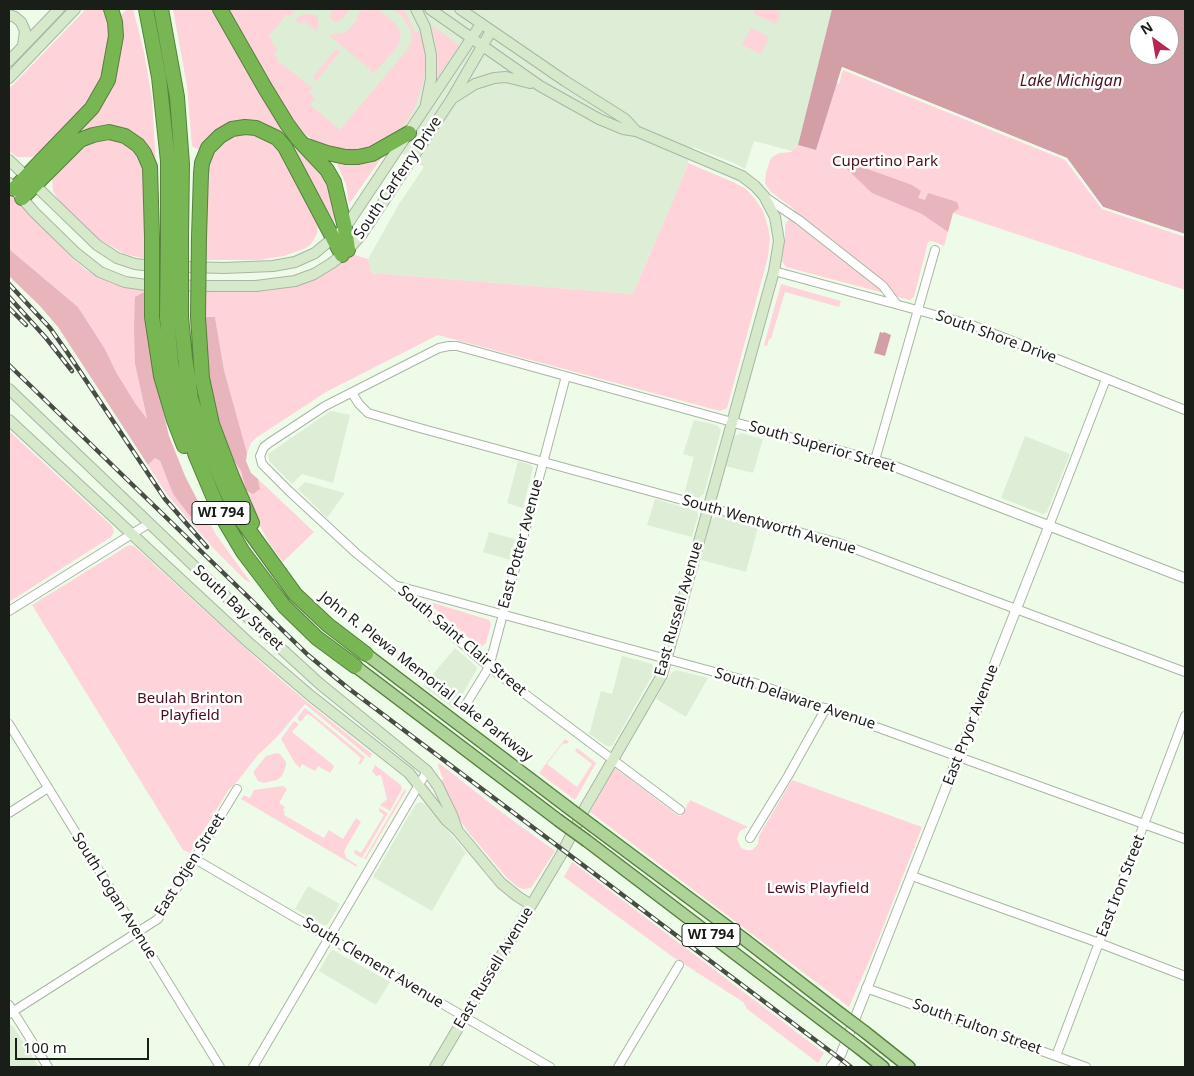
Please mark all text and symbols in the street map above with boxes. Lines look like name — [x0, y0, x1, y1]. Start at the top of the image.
north arrow — [1129, 15, 1179, 65]
text: N — [1136, 17, 1156, 39]
water label: Lake Michigan — [1020, 71, 1122, 91]
street label: South Carferry Drive — [350, 113, 446, 243]
park label: Cupertino Park — [832, 153, 938, 171]
street label: South Shore Drive — [933, 307, 1059, 367]
street label: South Superior Street — [747, 417, 897, 477]
street label: East Potter Avenue — [495, 477, 547, 611]
street label: South Wentworth Avenue — [680, 492, 858, 558]
road number: WI 794 — [192, 502, 250, 524]
street label: East Russell Avenue — [651, 540, 707, 678]
street label: South Bay Street — [189, 562, 287, 654]
street label: South Saint Clair Street — [394, 582, 530, 700]
street label: John R. Plewa Memorial Lake Parkway — [316, 588, 536, 766]
street label: East Pryor Avenue — [940, 662, 1002, 788]
street label: South Delaware Avenue — [712, 664, 878, 734]
park label: Beulah Brinton Playfield — [137, 690, 243, 725]
street label: East Otjen Street — [151, 810, 229, 920]
street label: South Logan Avenue — [68, 830, 160, 962]
street label: East Iron Street — [1093, 832, 1149, 940]
park label: Lewis Playfield — [767, 880, 869, 898]
street label: East Russell Avenue — [450, 904, 538, 1032]
street label: South Clement Avenue — [299, 914, 447, 1012]
road number: WI 794 — [682, 924, 740, 946]
street label: South Fulton Street — [910, 995, 1044, 1059]
scale bar — [18, 1028, 151, 1060]
text: 100 m — [23, 1037, 67, 1057]

